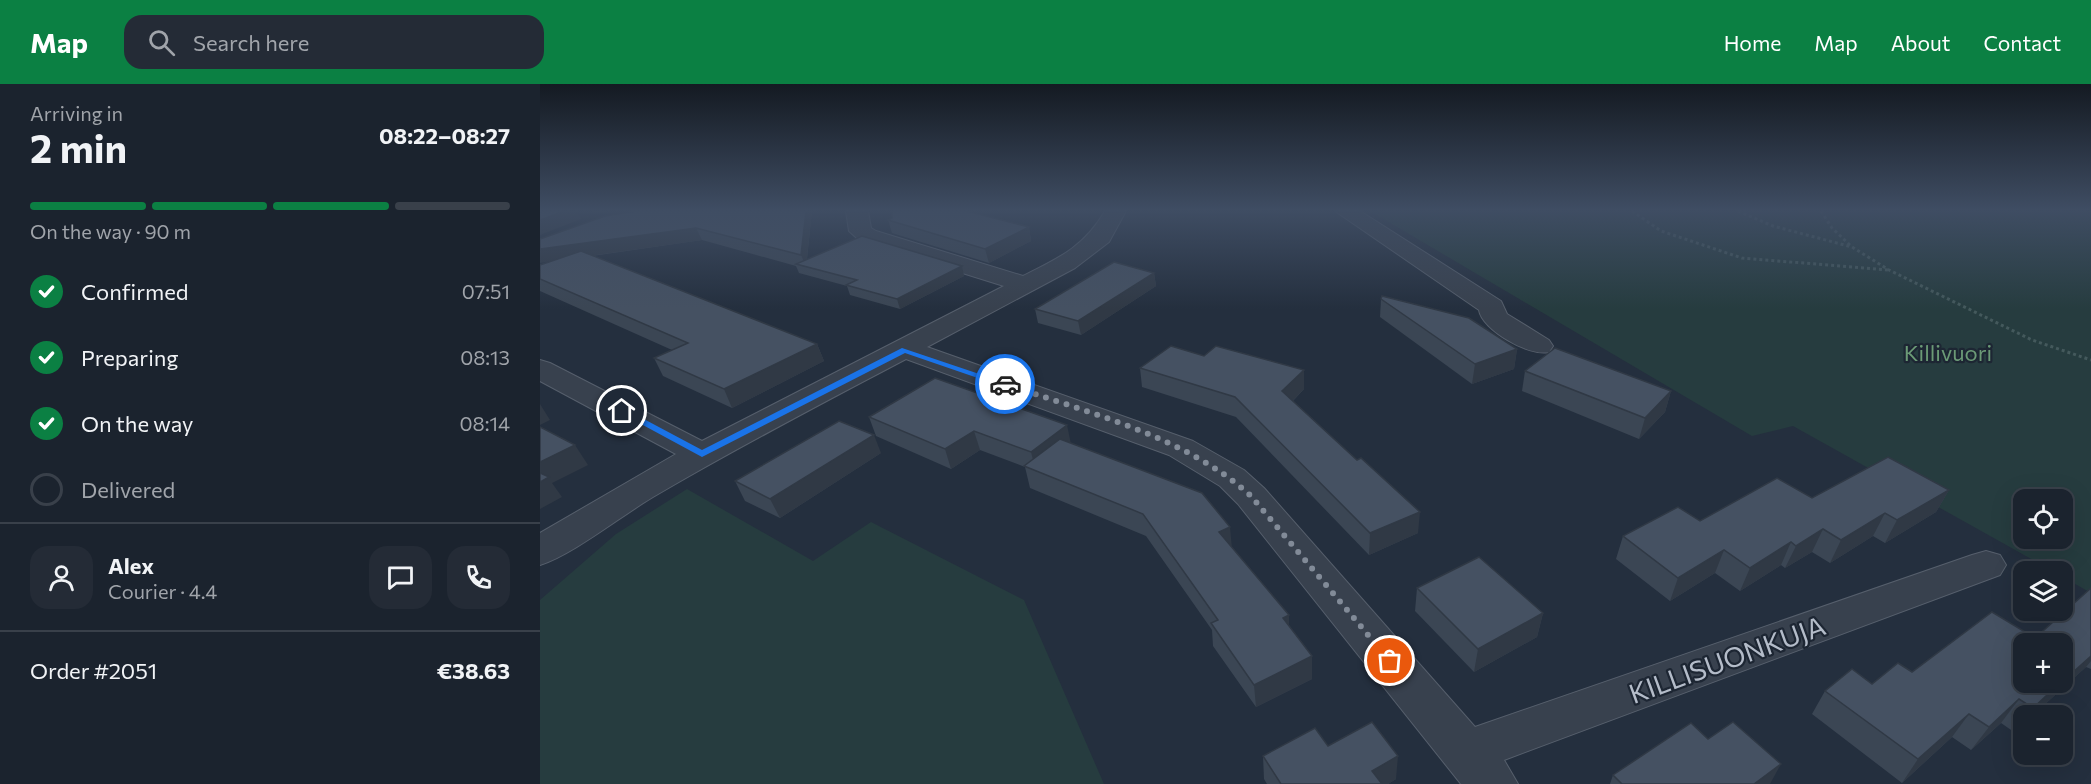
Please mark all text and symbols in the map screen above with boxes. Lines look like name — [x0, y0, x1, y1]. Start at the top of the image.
search box — [124, 15, 544, 69]
text: Map — [30, 25, 88, 59]
icon: search — [145, 26, 178, 59]
text: Search here — [193, 29, 309, 56]
text: Home — [1724, 30, 1781, 55]
text: Map — [1814, 30, 1858, 55]
text: About — [1891, 30, 1950, 55]
text: Contact — [1983, 30, 2061, 55]
text: Arriving in — [30, 101, 123, 125]
text: 08:22–08:27 — [379, 122, 510, 149]
text: 2 min — [30, 123, 127, 171]
text: On the way · 90 m — [30, 219, 191, 243]
icon: check — [30, 275, 63, 308]
text: Confirmed — [81, 278, 188, 305]
text: 07:51 — [462, 279, 510, 303]
park label: Killivuori — [1904, 339, 1992, 366]
icon: check — [30, 341, 63, 374]
text: Preparing — [81, 344, 178, 371]
text: 08:13 — [460, 345, 510, 369]
courier — [975, 354, 1035, 414]
icon: car — [989, 368, 1022, 401]
pin — [596, 385, 647, 436]
icon: home — [605, 394, 638, 427]
icon: check — [30, 407, 63, 440]
text: On the way — [81, 410, 193, 437]
text: 08:14 — [460, 411, 510, 435]
text: Delivered — [81, 476, 175, 503]
map controls — [2013, 489, 2073, 765]
button: locate — [2013, 489, 2073, 549]
button: person — [30, 546, 93, 609]
button: chat — [369, 546, 432, 609]
button: phone — [447, 546, 510, 609]
text: Alex — [108, 552, 154, 579]
button: layers — [2013, 561, 2073, 621]
text: Courier · 4.4 — [108, 579, 217, 603]
street label: KILLISUONKUJA — [1624, 608, 1830, 710]
button: + — [2013, 633, 2073, 693]
pin — [1364, 635, 1415, 686]
icon: bag — [1373, 644, 1406, 677]
text: Order #2051 — [30, 657, 157, 684]
text: €38.63 — [437, 657, 510, 684]
button: − — [2013, 705, 2073, 765]

